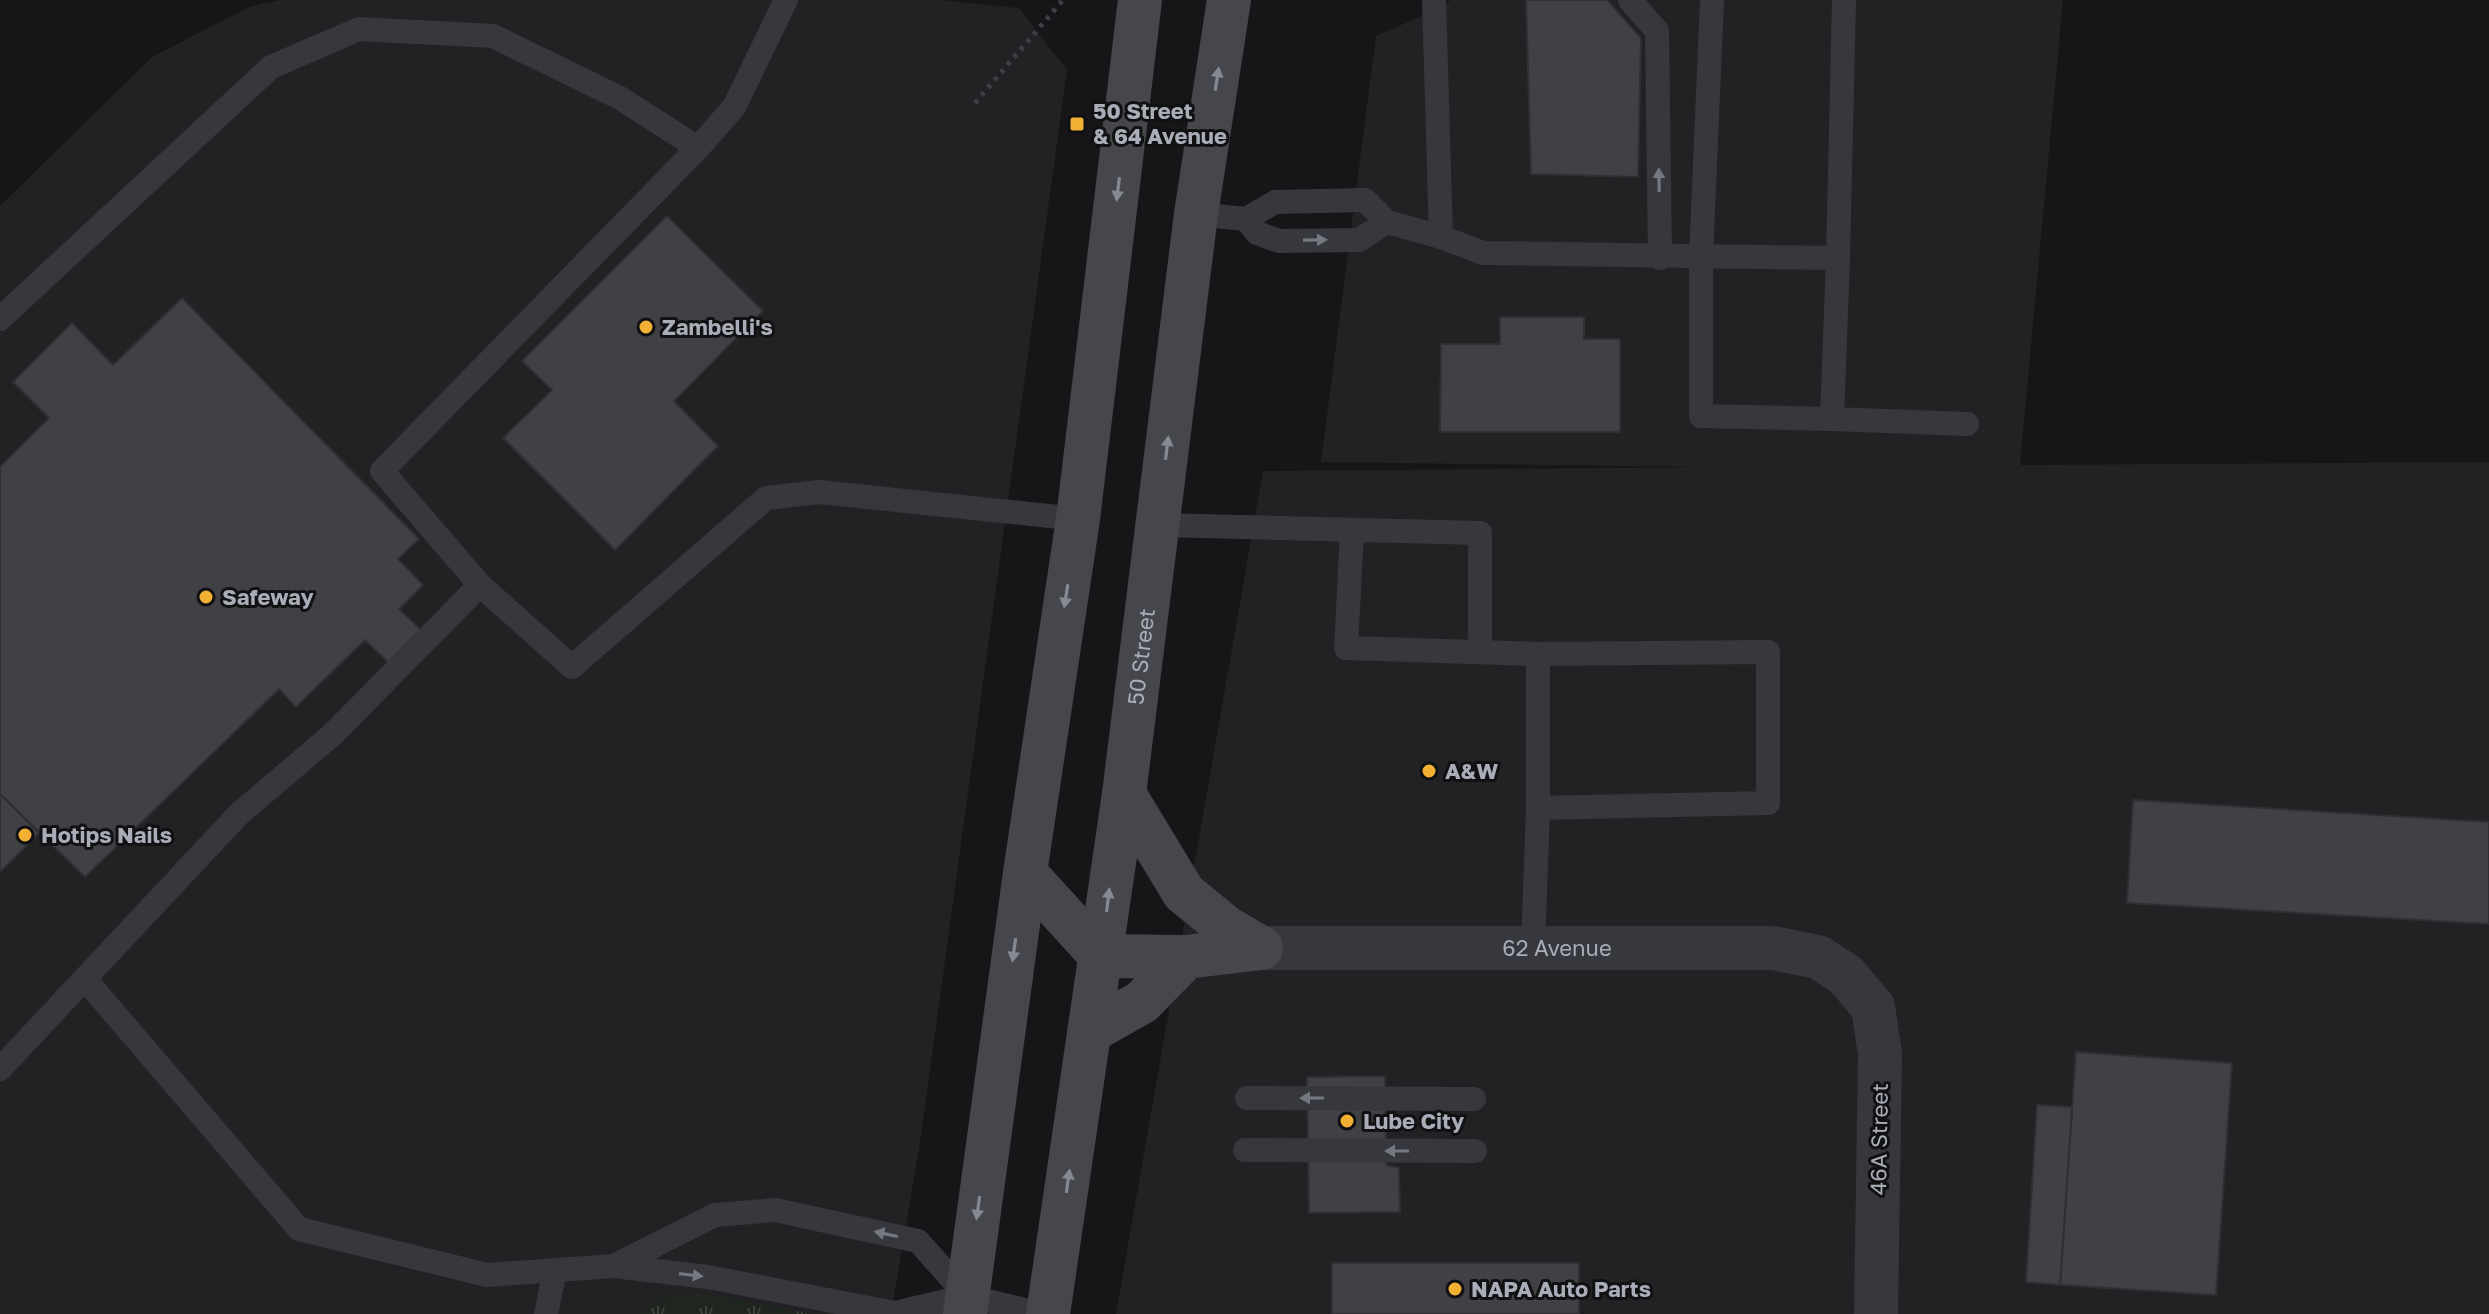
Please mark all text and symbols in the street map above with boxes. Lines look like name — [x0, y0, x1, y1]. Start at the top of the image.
one-way arrow — [1211, 66, 1224, 91]
place label: 50 Street & 64 Avenue — [1093, 97, 1227, 149]
marker: 50 Street & 64 Avenue — [1068, 115, 1086, 133]
one-way arrow — [1653, 167, 1665, 192]
one-way arrow — [1111, 177, 1124, 202]
one-way arrow — [1303, 234, 1328, 246]
place label: Zambelli's — [662, 313, 773, 340]
marker: Zambelli's — [637, 318, 655, 336]
one-way arrow — [1161, 435, 1174, 460]
place label: Safeway — [222, 583, 314, 610]
one-way arrow — [1059, 584, 1072, 609]
marker: Safeway — [197, 588, 215, 606]
street label: 50 Street — [1121, 607, 1160, 706]
place label: A&W — [1445, 757, 1498, 784]
marker: A&W — [1420, 762, 1438, 780]
place label: Hotips Nails — [41, 821, 172, 848]
marker: Hotips Nails — [16, 826, 34, 844]
one-way arrow — [1102, 887, 1115, 912]
street label: 62 Avenue — [1502, 934, 1612, 961]
one-way arrow — [1007, 938, 1020, 963]
street label: 46A Street — [1864, 1083, 1893, 1195]
one-way arrow — [1299, 1092, 1324, 1104]
place label: Lube City — [1363, 1107, 1464, 1134]
marker: Lube City — [1338, 1112, 1356, 1130]
one-way arrow — [1384, 1145, 1409, 1157]
one-way arrow — [1062, 1169, 1075, 1194]
one-way arrow — [971, 1196, 984, 1221]
one-way arrow — [874, 1227, 899, 1240]
one-way arrow — [679, 1269, 704, 1282]
place label: NAPA Auto Parts — [1471, 1275, 1651, 1302]
marker: NAPA Auto Parts — [1446, 1280, 1464, 1298]

